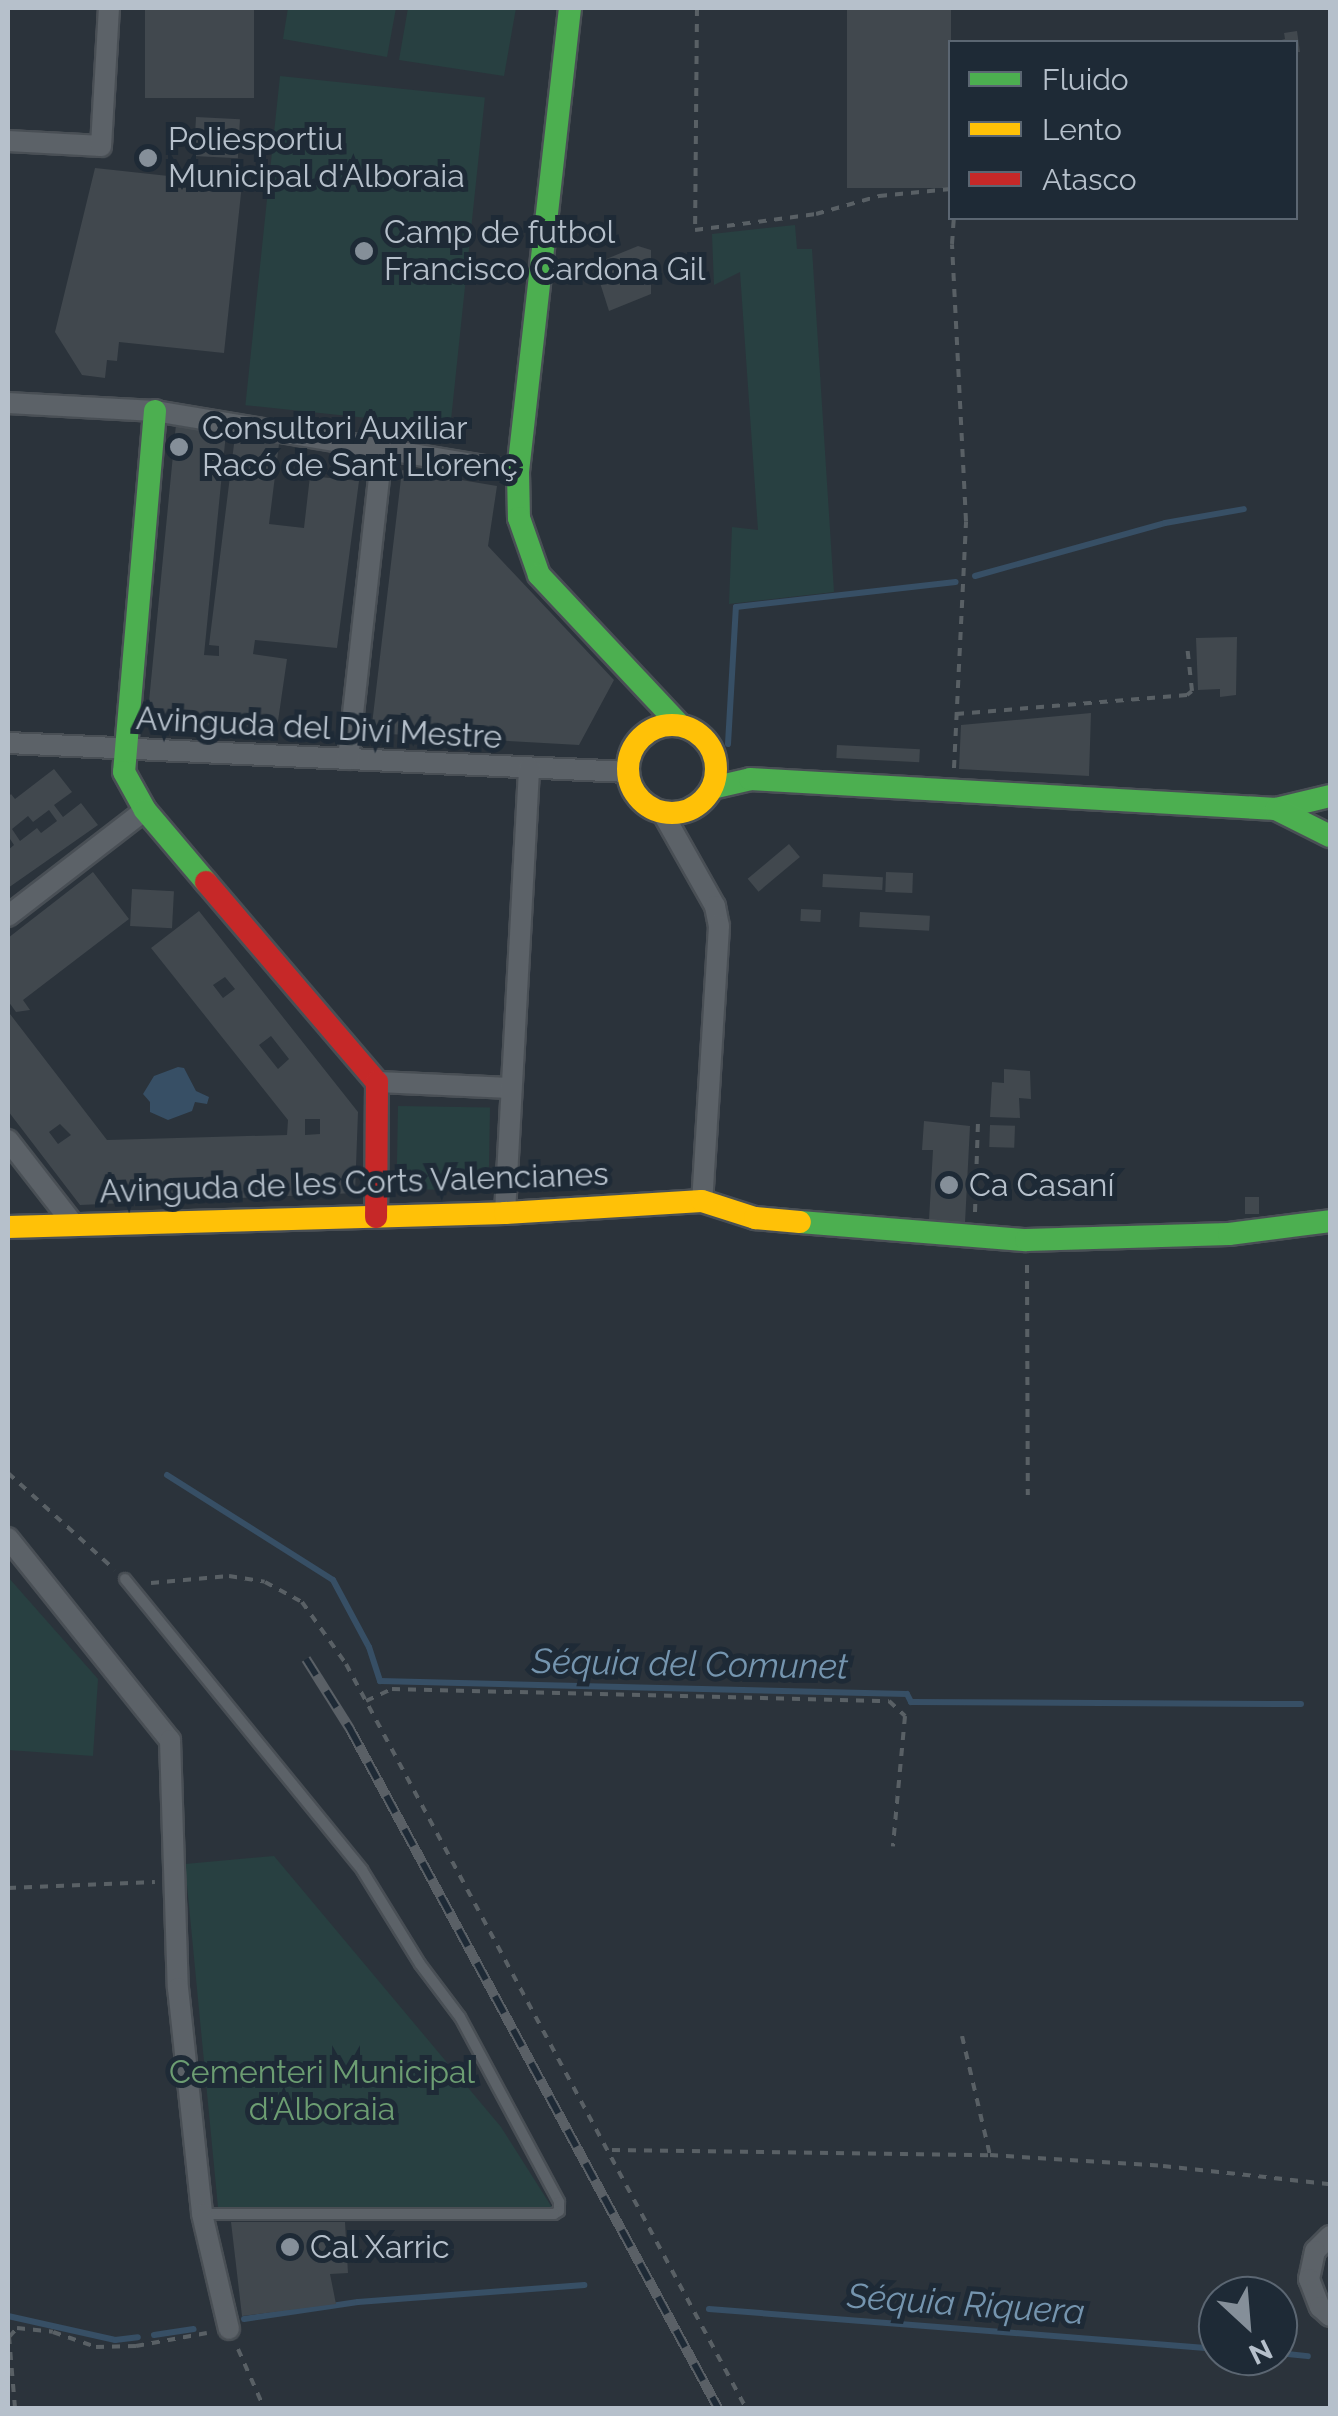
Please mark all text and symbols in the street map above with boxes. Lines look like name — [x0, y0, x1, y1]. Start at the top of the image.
legend — [948, 40, 1298, 220]
text: Fluido — [1042, 62, 1129, 97]
text: Lento — [1042, 112, 1122, 147]
place label: Poliesportiu Municipal d'Alboraia — [168, 121, 466, 196]
marker: Poliesportiu Municipal d'Alboraia — [137, 147, 159, 169]
text: Atasco — [1042, 162, 1137, 197]
place label: Camp de futbol Francisco Cardona Gil — [384, 214, 705, 289]
marker: Camp de futbol Francisco Cardona Gil — [353, 240, 375, 262]
place label: Consultori Auxiliar Racó de Sant Llorenç — [202, 410, 518, 485]
marker: Consultori Auxiliar Racó de Sant Llorenç — [166, 434, 192, 460]
street label: Avinguda del Diví Mestre — [135, 699, 503, 757]
street label: Avinguda de les Corts Valencianes — [98, 1155, 610, 1211]
place label: Ca Casaní — [969, 1166, 1114, 1204]
marker: Ca Casaní — [938, 1174, 960, 1196]
water label: Séquia del Comunet — [531, 1640, 849, 1688]
park label: Cementeri Municipal d'Alboraia — [169, 2054, 475, 2129]
place label: Cal Xarric — [310, 2228, 451, 2266]
marker: Cal Xarric — [279, 2236, 301, 2258]
water label: Séquia Riquera — [846, 2275, 1086, 2333]
north arrow — [1198, 2276, 1298, 2376]
text: N — [1244, 2332, 1277, 2371]

